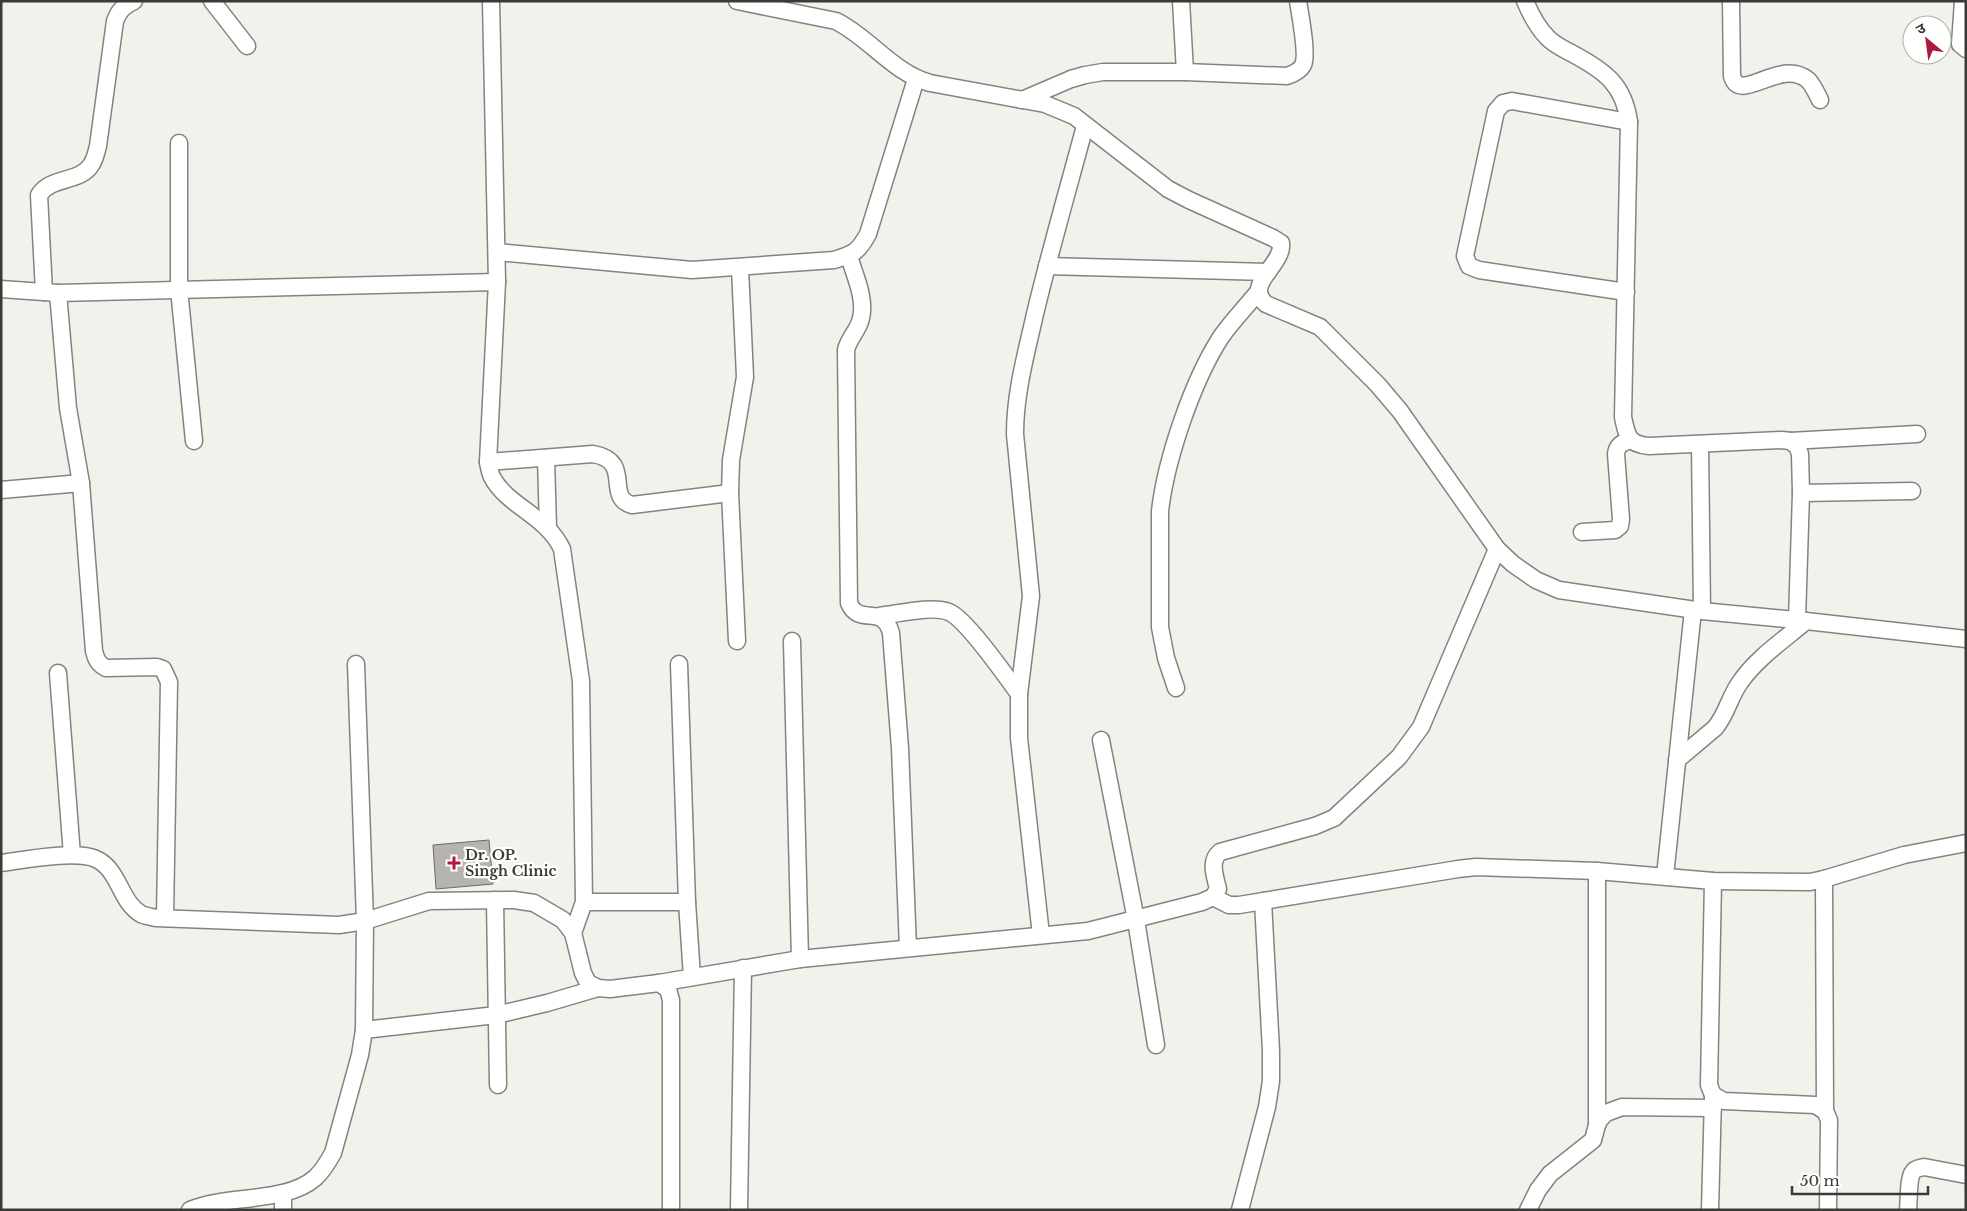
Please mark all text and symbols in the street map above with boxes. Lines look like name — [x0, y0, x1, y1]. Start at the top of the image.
north arrow — [1902, 15, 1952, 65]
text: उ — [1913, 18, 1929, 38]
place label: Dr. OP. Singh Clinic — [465, 846, 557, 880]
marker: Dr. OP. Singh Clinic — [447, 856, 461, 870]
scale bar — [1792, 1164, 1928, 1196]
text: 50 m — [1800, 1171, 1840, 1190]

